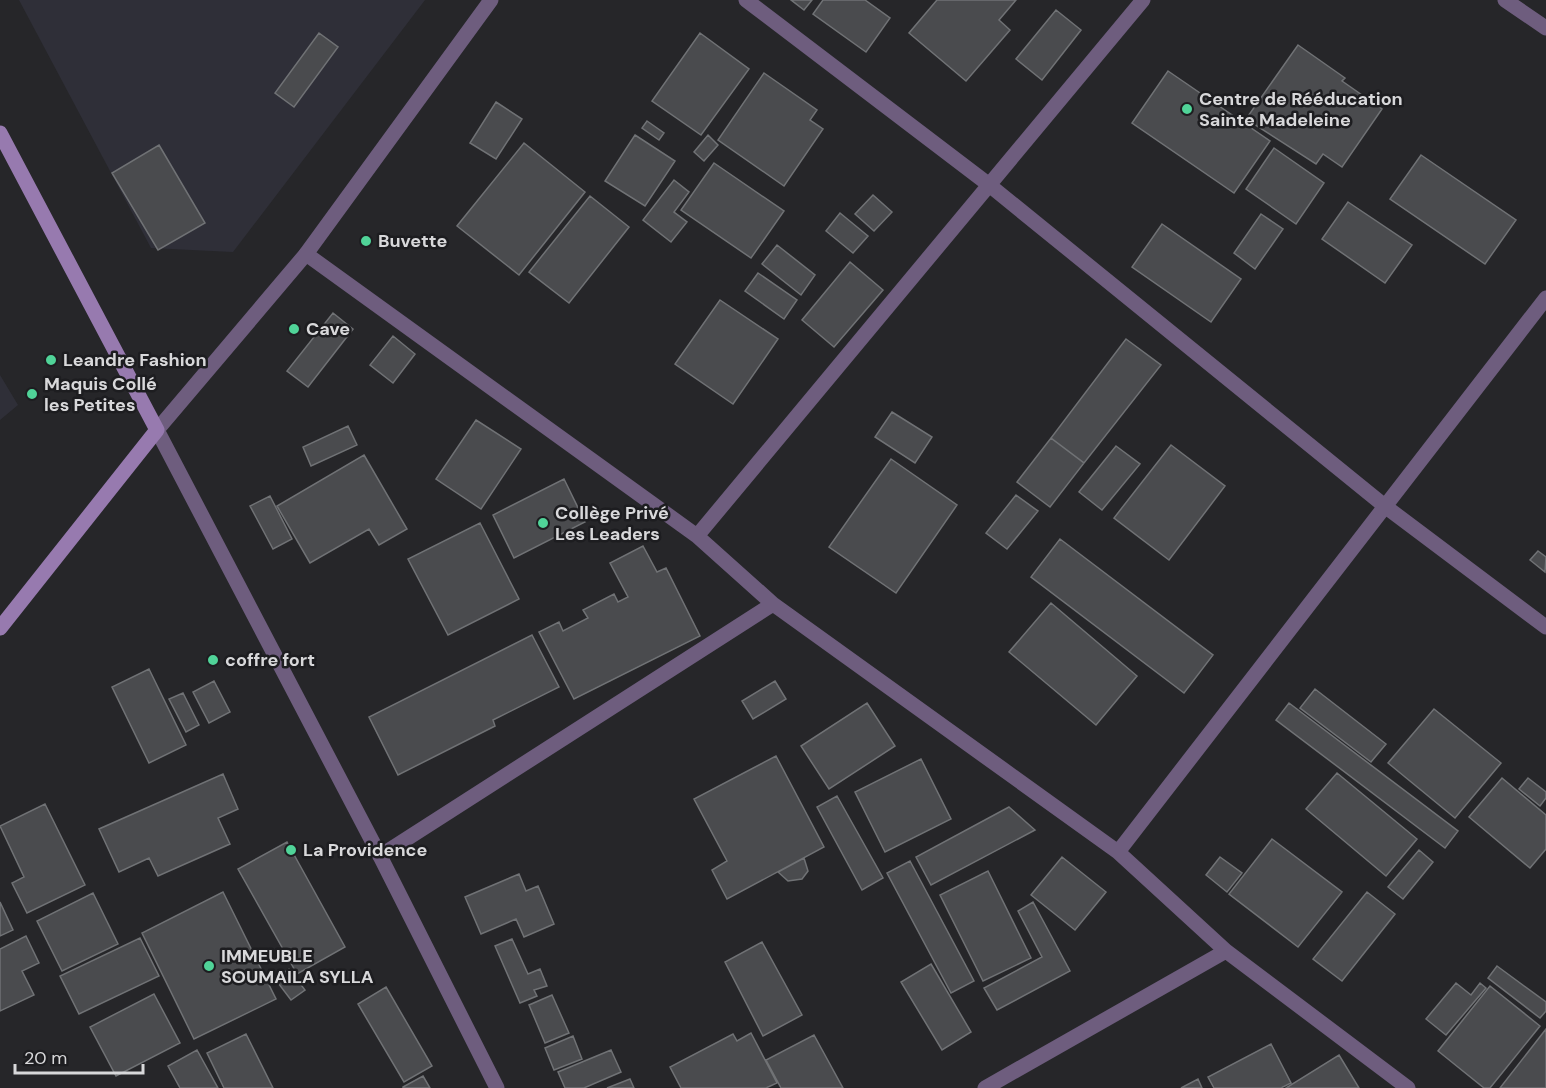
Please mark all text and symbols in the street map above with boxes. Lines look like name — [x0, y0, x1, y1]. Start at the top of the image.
place label: Centre de Rééducation Sainte Madeleine — [1199, 87, 1403, 132]
marker: Centre de Rééducation Sainte Madeleine — [1180, 102, 1194, 116]
place label: Buvette — [378, 229, 447, 253]
marker: Buvette — [359, 234, 373, 248]
place label: Cave — [306, 317, 350, 341]
marker: Cave — [287, 322, 301, 336]
place label: Leandre Fashion — [63, 348, 207, 372]
marker: Leandre Fashion — [44, 353, 58, 367]
place label: Maquis Collé les Petites — [44, 372, 157, 417]
marker: Maquis Collé les Petites — [25, 387, 39, 401]
place label: Collège Privé Les Leaders — [555, 501, 669, 546]
marker: Collège Privé Les Leaders — [536, 516, 550, 530]
place label: coffre fort — [225, 648, 315, 672]
marker: coffre fort — [206, 653, 220, 667]
place label: La Providence — [303, 838, 427, 862]
marker: La Providence — [284, 843, 298, 857]
place label: IMMEUBLE SOUMAILA SYLLA — [221, 944, 374, 989]
marker: IMMEUBLE SOUMAILA SYLLA — [202, 959, 216, 973]
scale bar — [15, 1037, 142, 1075]
text: 20 m — [24, 1046, 67, 1070]

